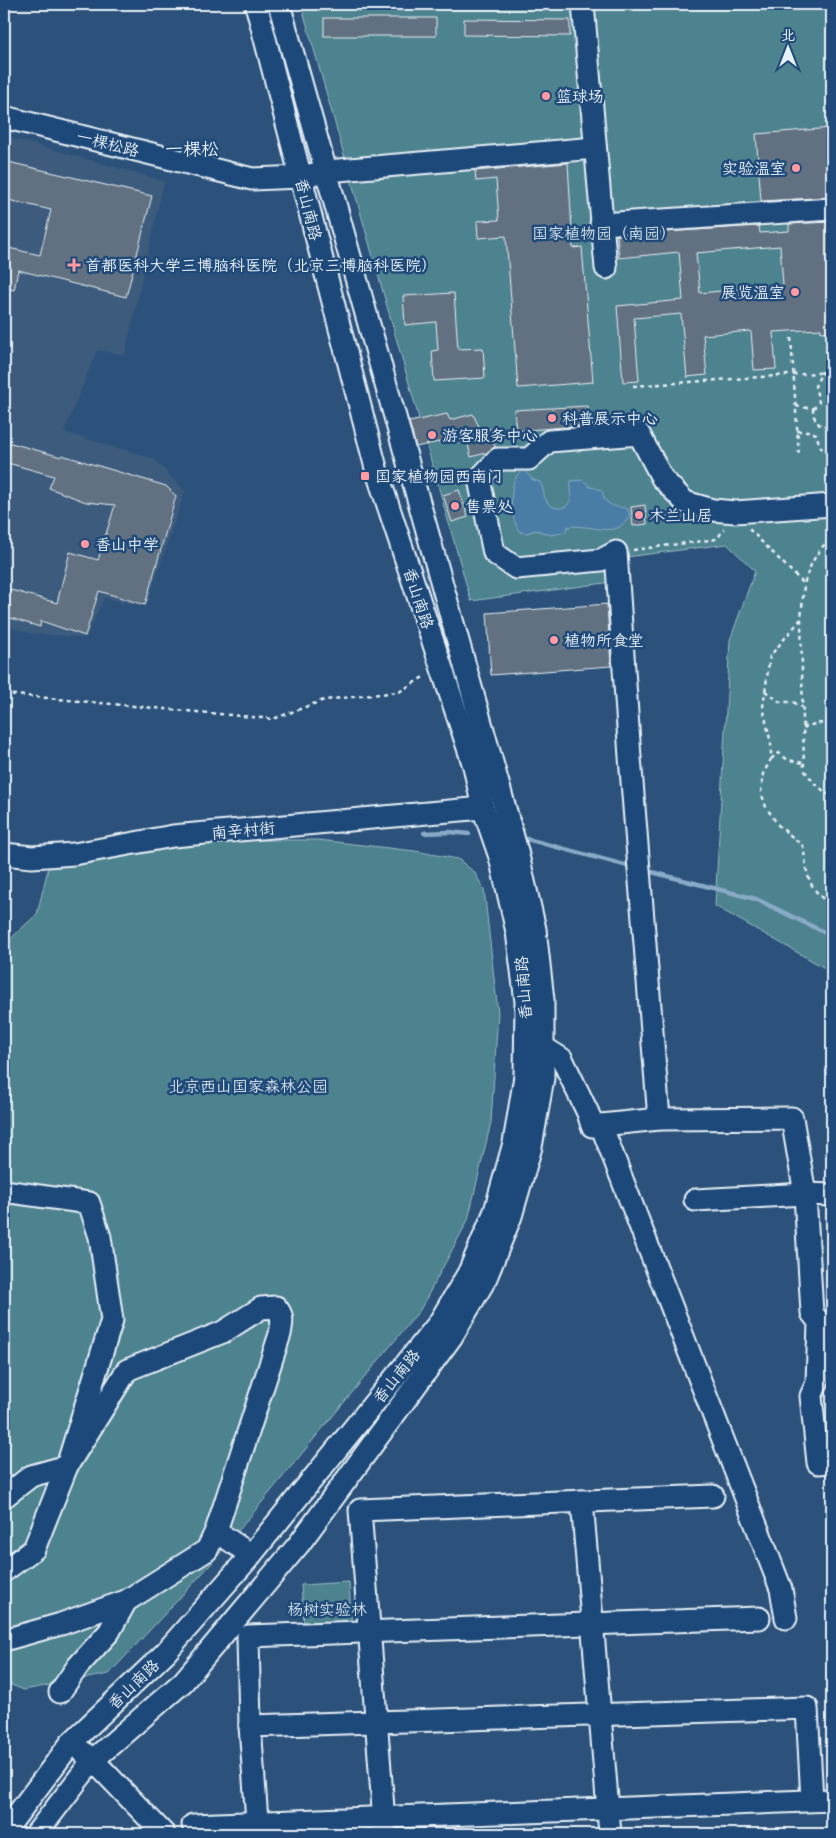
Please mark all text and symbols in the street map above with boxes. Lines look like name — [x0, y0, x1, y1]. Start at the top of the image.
north arrow — [764, 22, 814, 72]
text: 北 — [781, 26, 795, 47]
place label: 篮球场 — [556, 86, 604, 110]
marker: 篮球场 — [540, 90, 552, 102]
street label: 一棵松路 — [74, 126, 141, 164]
district label: 一棵松 — [165, 138, 219, 164]
place label: 实验温室 — [722, 158, 786, 182]
marker: 实验温室 — [790, 162, 802, 174]
street label: 香山南路 — [288, 176, 326, 243]
park label: 国家植物园（南园） — [532, 223, 676, 247]
place label: 首都医科大学三博脑科医院（北京三博脑科医院） — [85, 255, 437, 279]
marker: 首都医科大学三博脑科医院（北京三博脑科医院） — [67, 258, 81, 272]
place label: 展览温室 — [721, 282, 785, 306]
marker: 展览温室 — [789, 286, 801, 298]
place label: 科普展示中心 — [562, 408, 658, 432]
marker: 科普展示中心 — [546, 412, 558, 424]
place label: 游客服务中心 — [442, 425, 538, 449]
marker: 游客服务中心 — [426, 429, 438, 441]
place label: 国家植物园西南门 — [375, 466, 503, 490]
marker: 国家植物园西南门 — [359, 470, 371, 482]
place label: 售票处 — [465, 496, 514, 520]
marker: 售票处 — [449, 500, 461, 512]
place label: 木兰山居 — [649, 505, 713, 529]
marker: 木兰山居 — [633, 509, 645, 521]
place label: 香山中学 — [95, 534, 159, 558]
marker: 香山中学 — [79, 538, 91, 550]
street label: 香山南路 — [396, 564, 438, 633]
place label: 植物所食堂 — [564, 630, 644, 654]
marker: 植物所食堂 — [548, 634, 560, 646]
street label: 南辛村街 — [210, 817, 276, 847]
street label: 香山南路 — [511, 955, 539, 1021]
park label: 北京西山国家森林公园 — [168, 1076, 328, 1100]
street label: 香山南路 — [368, 1345, 427, 1410]
park label: 杨树实验林 — [287, 1599, 367, 1623]
street label: 香山南路 — [103, 1655, 166, 1716]

